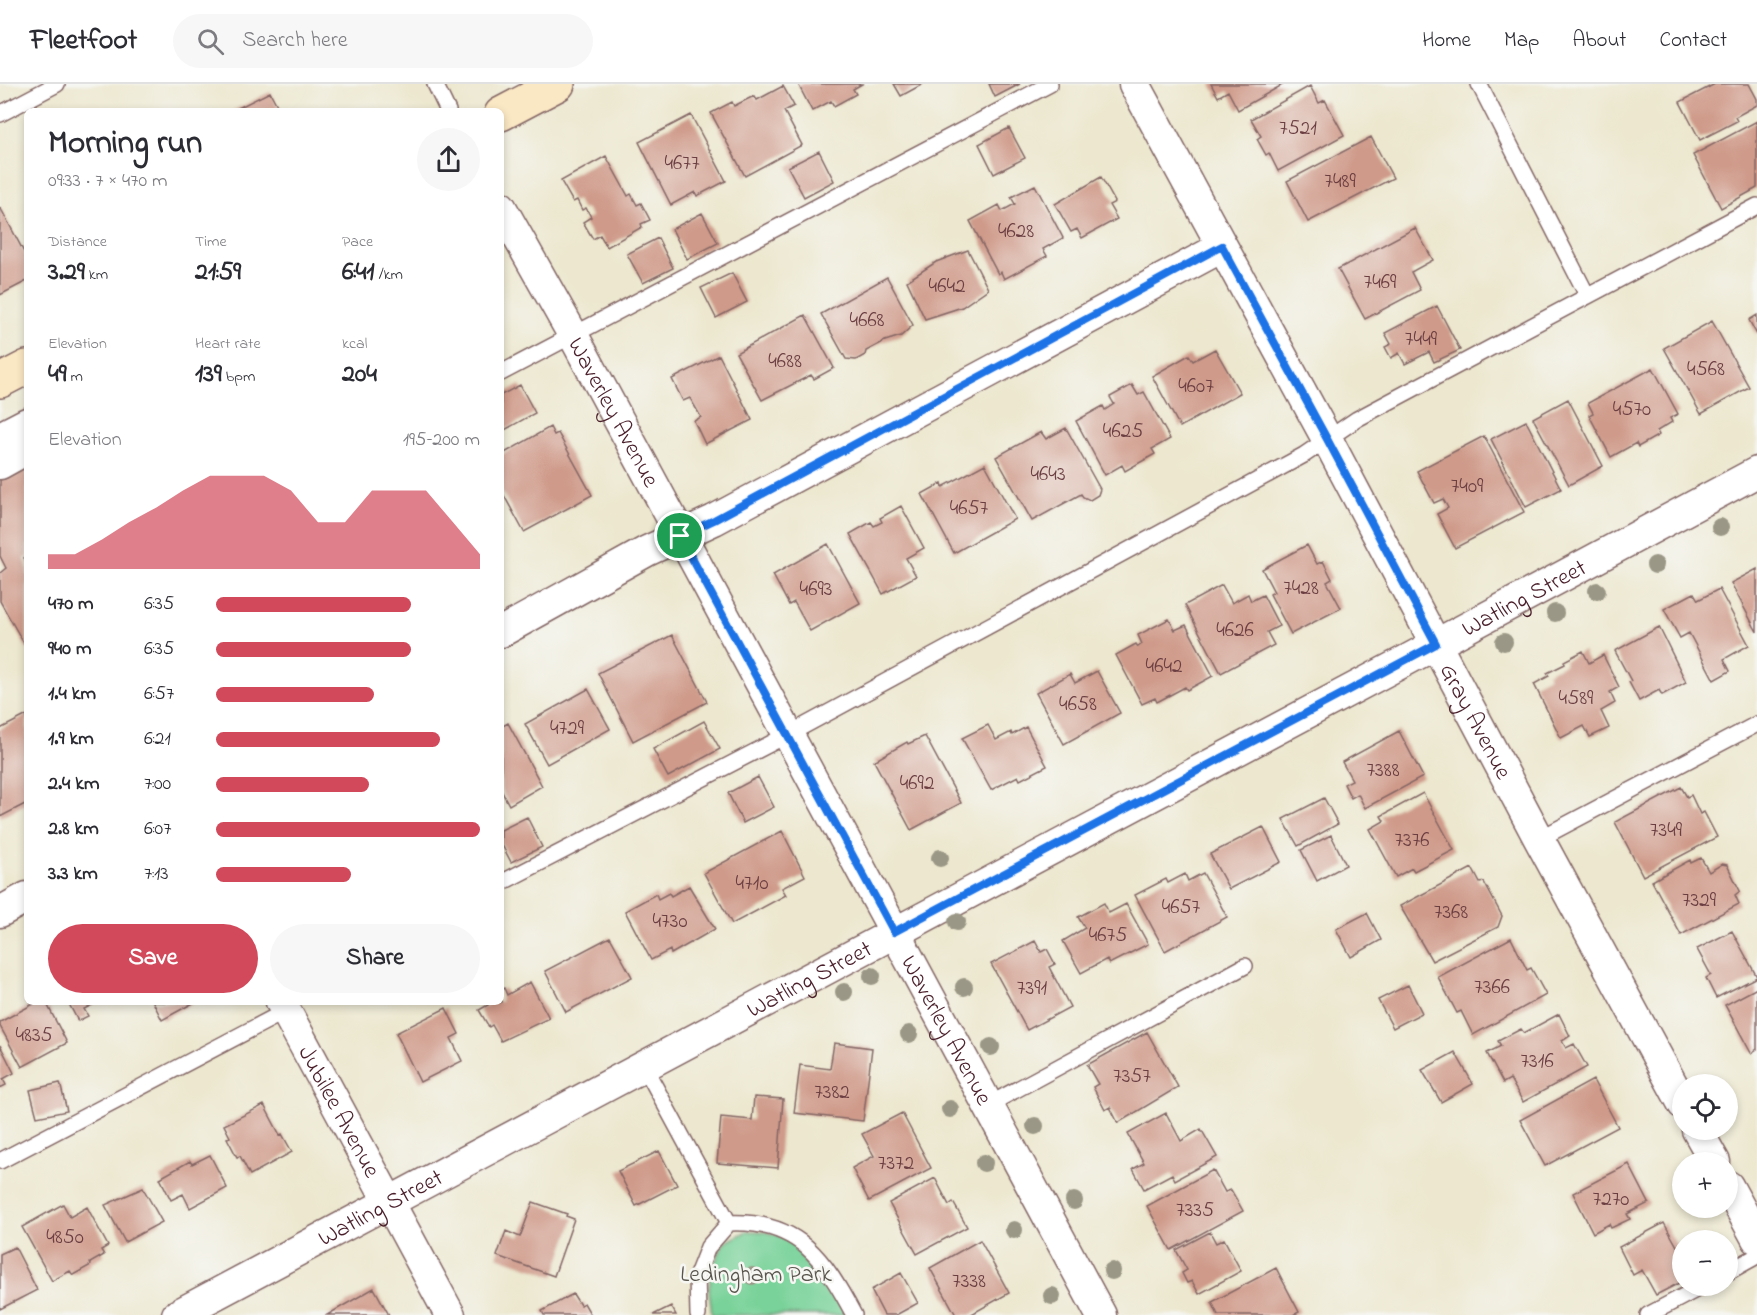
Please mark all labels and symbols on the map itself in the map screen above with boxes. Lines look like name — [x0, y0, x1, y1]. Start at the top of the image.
house number: 7521 — [1279, 114, 1317, 144]
house number: 4677 — [664, 149, 700, 179]
house number: 7489 — [1324, 167, 1356, 197]
house number: 4628 — [998, 217, 1034, 247]
house number: 7469 — [1364, 268, 1397, 298]
house number: 4642 — [929, 272, 965, 302]
house number: 4668 — [849, 306, 885, 336]
house number: 7449 — [1405, 325, 1438, 355]
street label: Waverley Avenue — [557, 332, 667, 494]
house number: 4688 — [768, 347, 802, 377]
house number: 4568 — [1687, 355, 1725, 385]
house number: 4607 — [1178, 372, 1214, 402]
house number: 4570 — [1613, 395, 1651, 425]
house number: 4625 — [1103, 417, 1143, 447]
house number: 4643 — [1030, 460, 1066, 490]
house number: 7409 — [1451, 472, 1484, 502]
house number: 4657 — [950, 494, 989, 524]
pin — [654, 510, 705, 561]
street label: Watling Street — [1456, 552, 1594, 647]
house number: 7428 — [1283, 574, 1319, 604]
house number: 4693 — [800, 575, 832, 605]
house number: 4626 — [1216, 616, 1254, 646]
house number: 4642 — [1146, 652, 1182, 682]
street label: Gray Avenue — [1429, 658, 1519, 786]
house number: 4589 — [1559, 684, 1594, 714]
house number: 4658 — [1059, 690, 1097, 720]
house number: 4729 — [550, 714, 585, 744]
house number: 7388 — [1366, 756, 1400, 786]
house number: 4692 — [900, 769, 934, 799]
house number: 7349 — [1650, 816, 1683, 846]
house number: 7376 — [1394, 826, 1430, 856]
house number: 4710 — [735, 869, 769, 899]
house number: 7329 — [1682, 886, 1717, 916]
house number: 4657 — [1162, 893, 1201, 923]
house number: 7368 — [1434, 898, 1468, 928]
house number: 4730 — [652, 907, 688, 937]
house number: 4675 — [1089, 921, 1127, 951]
street label: Watling Street — [741, 933, 879, 1028]
street label: Waverley Avenue — [890, 950, 1000, 1112]
house number: 7366 — [1474, 973, 1510, 1003]
house number: 7391 — [1017, 974, 1047, 1004]
house number: 4835 — [15, 1021, 53, 1051]
street label: Jubilee Avenue — [288, 1040, 388, 1185]
house number: 7316 — [1520, 1047, 1554, 1077]
house number: 7357 — [1113, 1062, 1151, 1092]
house number: 7382 — [814, 1078, 850, 1108]
house number: 7372 — [878, 1149, 914, 1179]
street label: Watling Street — [312, 1161, 450, 1257]
house number: 7270 — [1593, 1185, 1629, 1215]
house number: 7335 — [1176, 1196, 1214, 1226]
house number: 4850 — [46, 1223, 84, 1253]
park label: Ledingham Park — [680, 1258, 832, 1293]
house number: 7338 — [952, 1267, 986, 1297]

